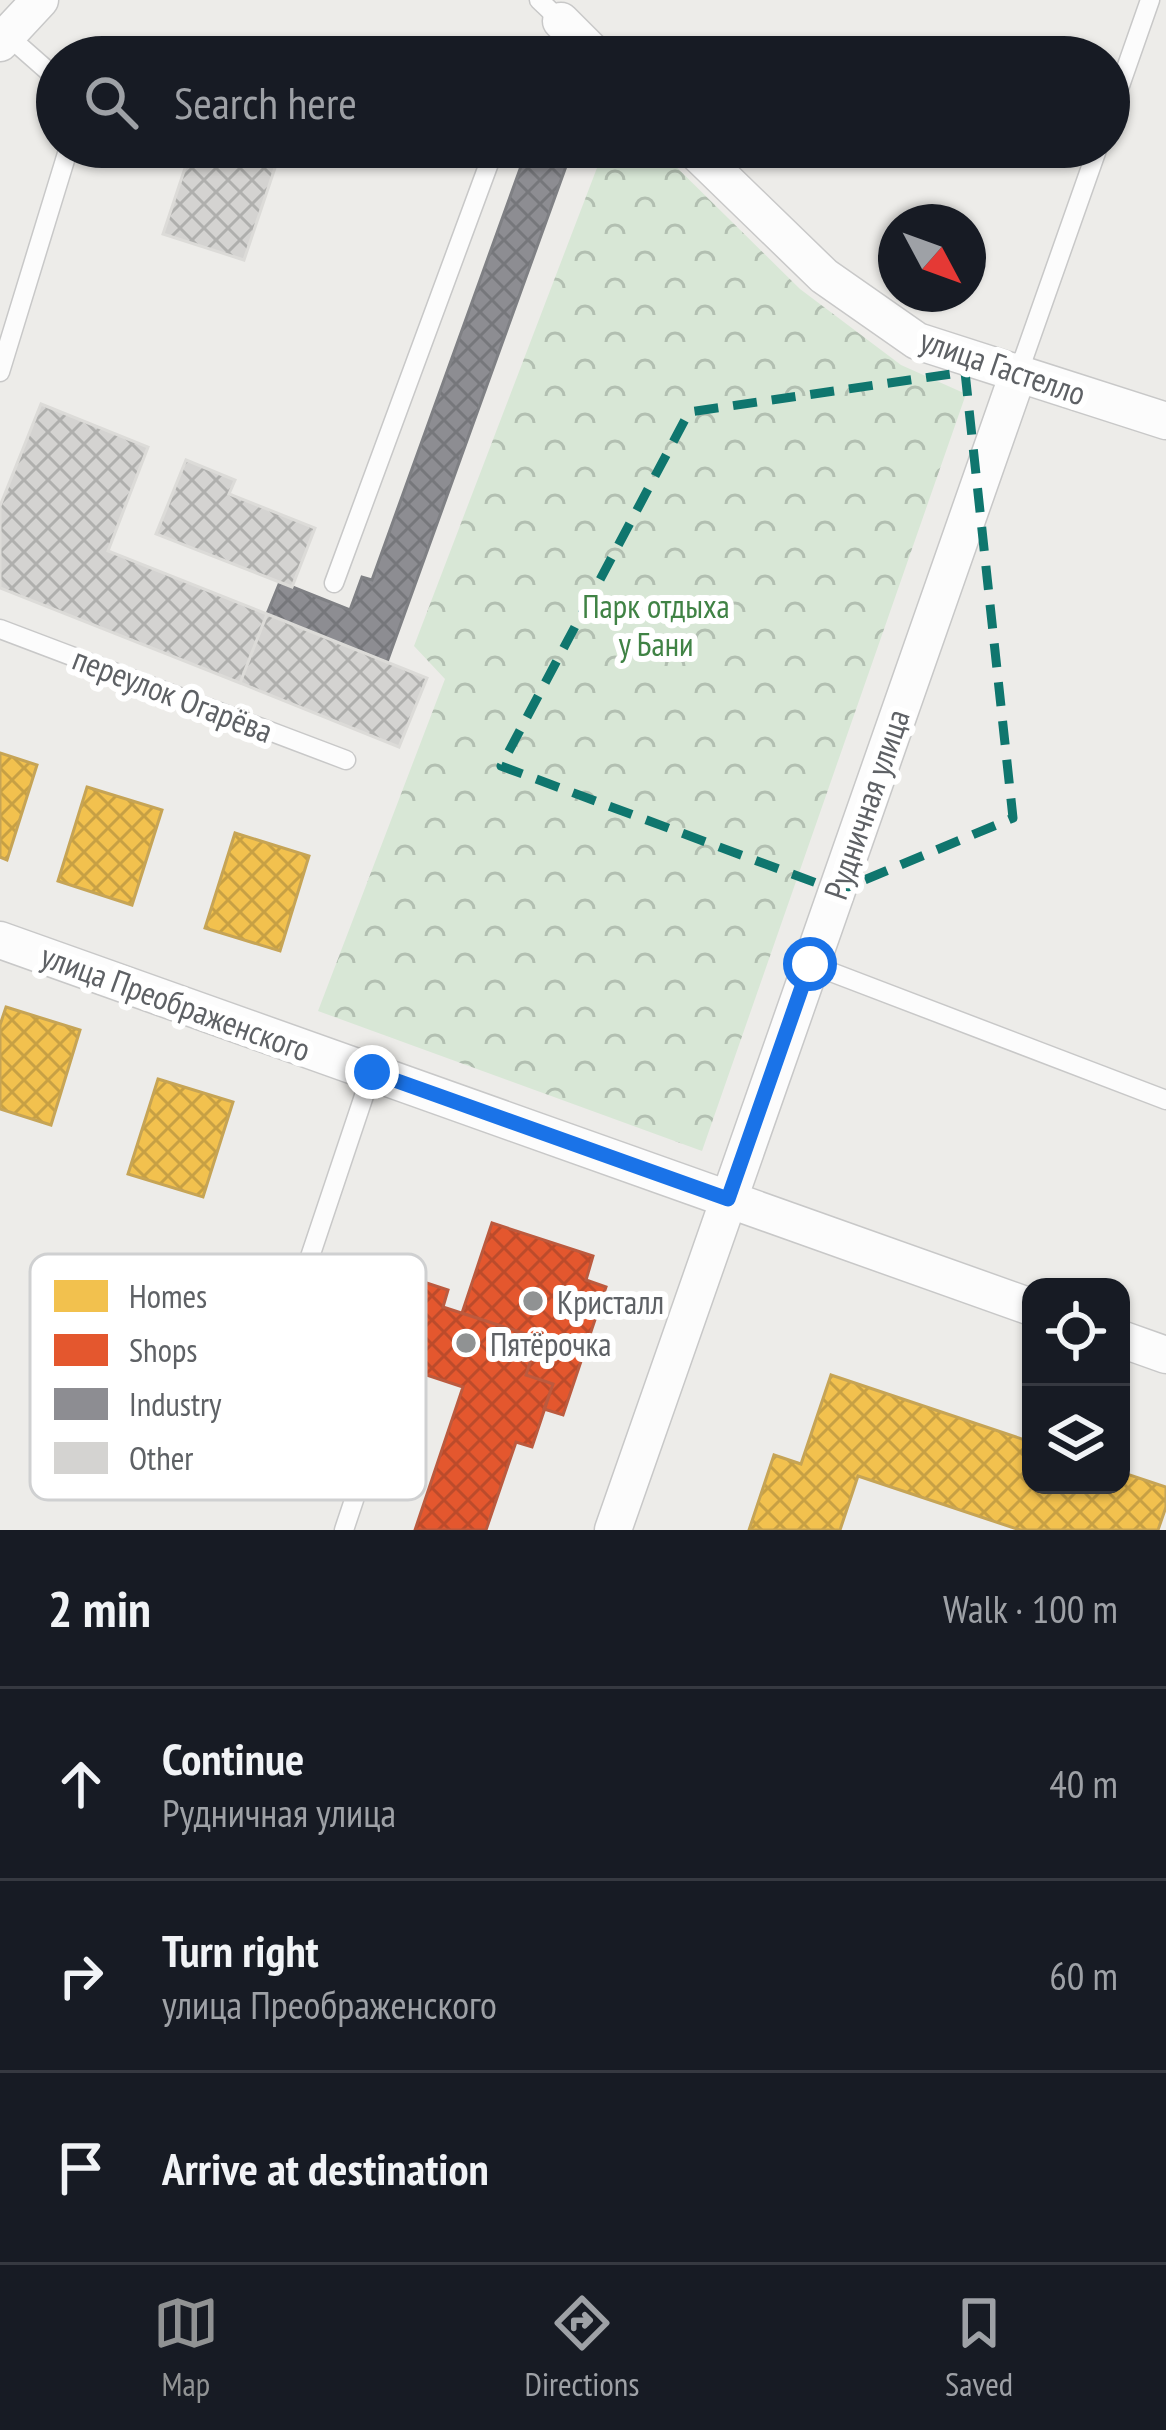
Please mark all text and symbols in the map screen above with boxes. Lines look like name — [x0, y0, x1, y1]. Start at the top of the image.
search box — [36, 36, 1130, 168]
icon: search — [78, 69, 144, 135]
text: Search here — [174, 73, 357, 131]
north arrow — [878, 204, 986, 312]
street label: улица Гастелло — [914, 318, 1092, 414]
park label: Парк отдыха у Бани — [582, 584, 730, 665]
street label: переулок Огарёва — [67, 636, 279, 752]
street label: Рудничная улица — [813, 703, 919, 905]
street label: улица Преображенского — [35, 933, 317, 1071]
route start — [783, 937, 837, 991]
route end — [345, 1045, 399, 1099]
legend — [30, 1254, 426, 1500]
text: Homes — [129, 1274, 207, 1317]
map controls — [1022, 1278, 1130, 1494]
button: locate — [1022, 1278, 1130, 1386]
place label: Кристалл — [557, 1280, 664, 1323]
marker: Кристалл — [520, 1288, 546, 1314]
place label: Пятёрочка — [490, 1322, 612, 1365]
text: Shops — [129, 1328, 197, 1371]
marker: Пятёрочка — [453, 1330, 479, 1356]
text: Industry — [129, 1382, 222, 1425]
button: layers — [1022, 1386, 1130, 1494]
text: Other — [129, 1436, 193, 1479]
text: 2 min — [48, 1575, 151, 1641]
text: Walk · 100 m — [943, 1583, 1118, 1634]
text: Continue — [162, 1729, 304, 1787]
icon: ahead — [48, 1751, 114, 1817]
text: 40 m — [1049, 1758, 1118, 1809]
text: Рудничная улица — [162, 1787, 396, 1838]
text: Turn right — [162, 1921, 319, 1979]
icon: right — [48, 1943, 114, 2009]
text: 60 m — [1049, 1950, 1118, 2001]
text: улица Преображенского — [162, 1979, 497, 2030]
icon: arrive — [48, 2135, 114, 2201]
text: Arrive at destination — [162, 2139, 489, 2197]
tab: Map — [153, 2290, 219, 2405]
tab: Directions — [525, 2290, 639, 2405]
tab: Saved — [945, 2290, 1013, 2405]

